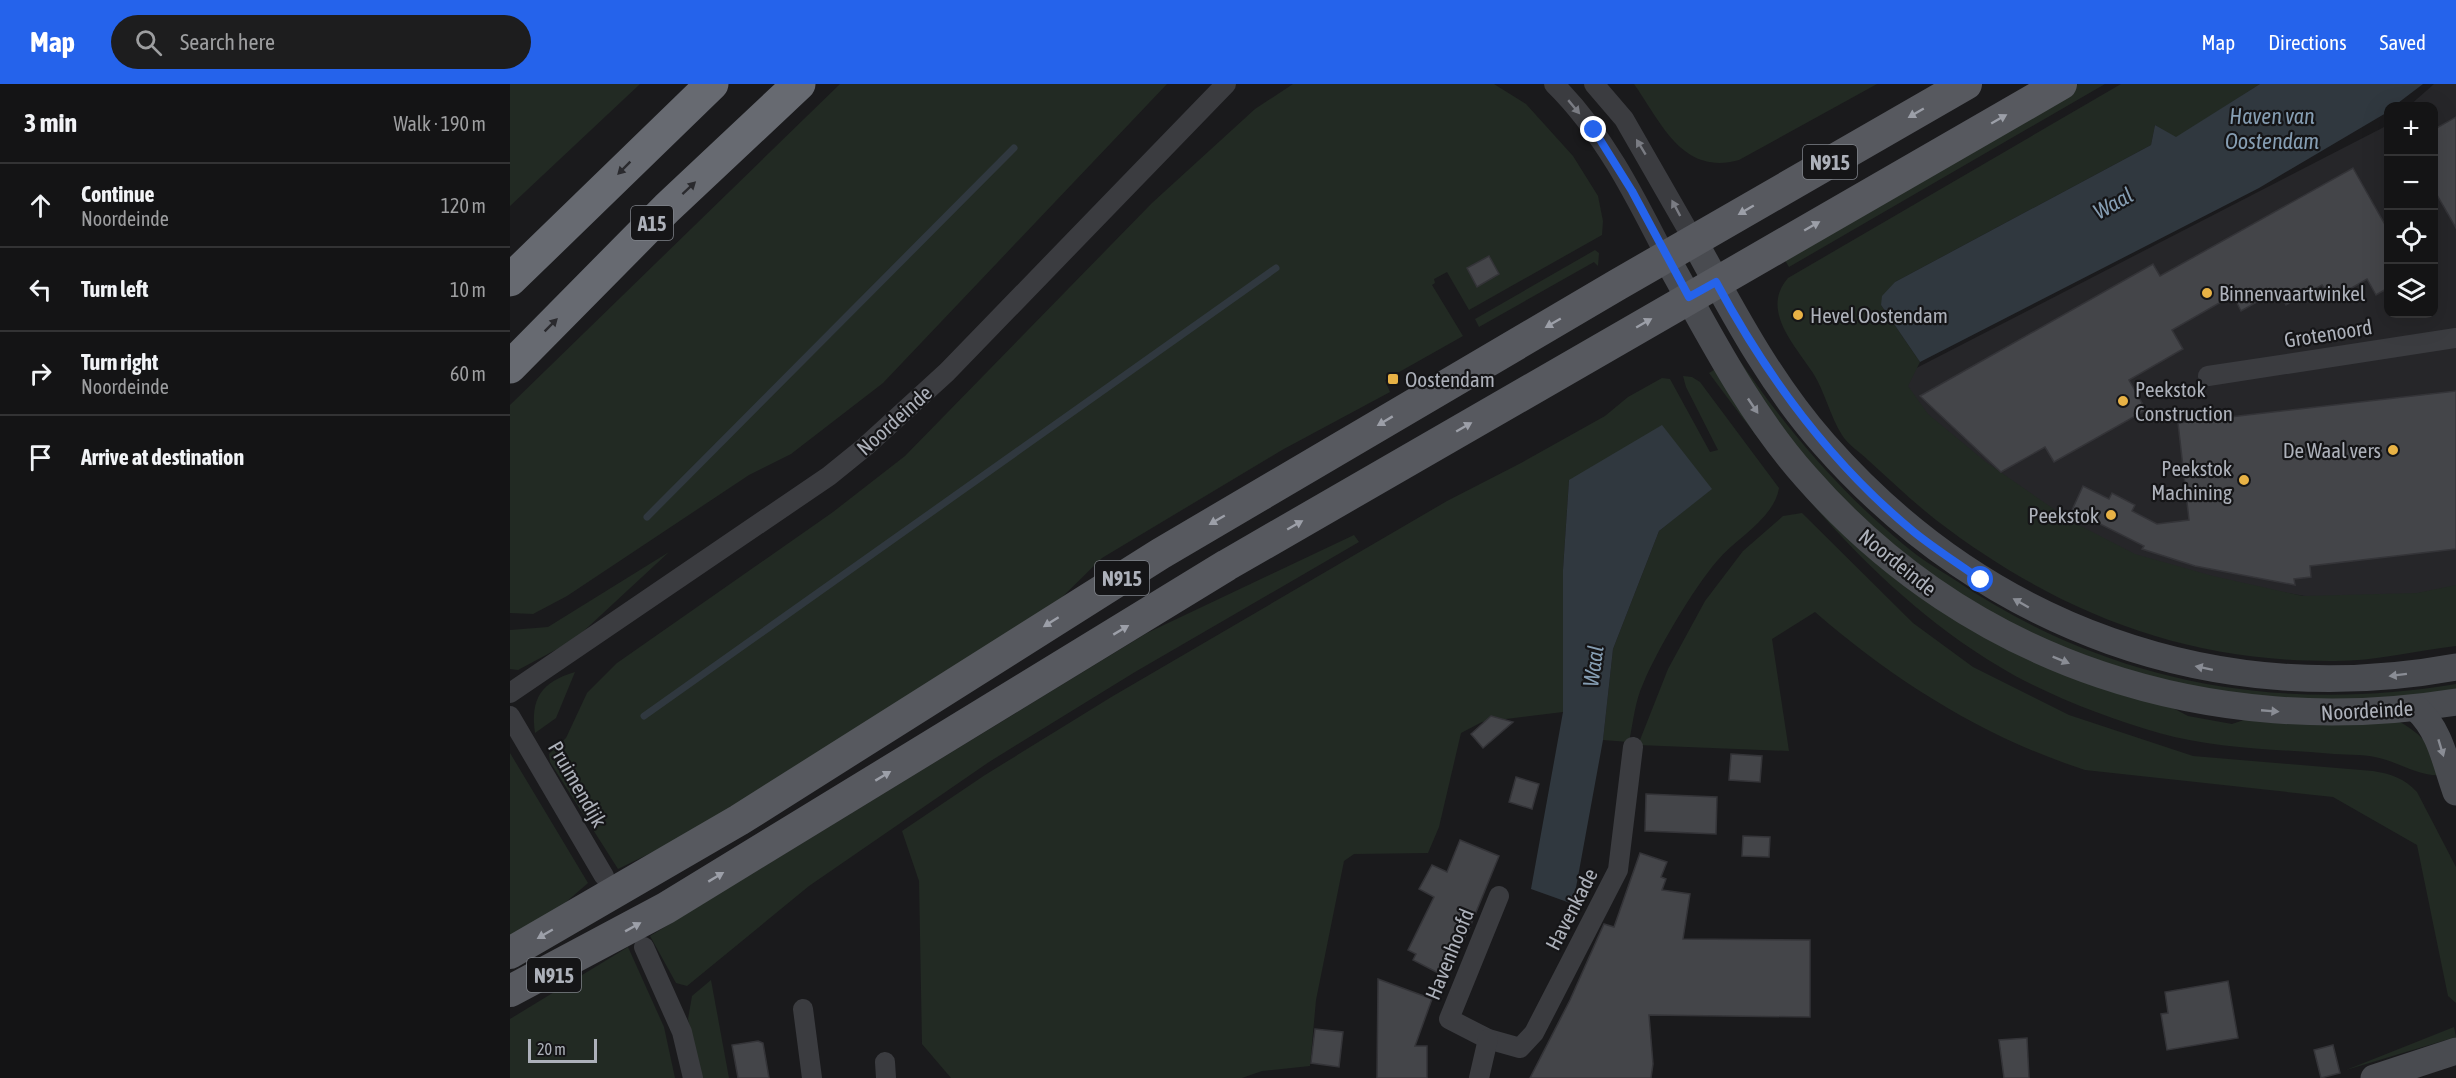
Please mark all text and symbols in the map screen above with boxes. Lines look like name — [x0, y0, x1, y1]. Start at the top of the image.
search box — [111, 15, 531, 69]
text: Map — [30, 26, 75, 58]
icon: search — [132, 26, 165, 59]
text: Search here — [180, 29, 275, 55]
text: Map — [2201, 30, 2235, 54]
text: Directions — [2268, 30, 2347, 54]
text: Saved — [2380, 30, 2426, 54]
one-way arrow — [1567, 99, 1580, 114]
map controls — [2384, 102, 2438, 318]
button: + — [2384, 102, 2438, 156]
water label: Haven van Oostendam — [2225, 103, 2319, 154]
text: 3 min — [24, 108, 77, 138]
one-way arrow — [1907, 108, 1924, 118]
text: Walk · 190 m — [394, 112, 486, 135]
one-way arrow — [1990, 114, 2007, 124]
route end — [1580, 116, 1606, 142]
one-way arrow — [1636, 139, 1647, 155]
road number: N915 — [1803, 145, 1857, 179]
button: − — [2384, 156, 2438, 210]
one-way arrow — [618, 160, 632, 174]
text: Continue — [81, 181, 155, 207]
one-way arrow — [682, 181, 696, 195]
water label: Waal — [2089, 182, 2137, 224]
icon: ahead — [24, 189, 57, 222]
text: 120 m — [441, 194, 486, 217]
one-way arrow — [1671, 199, 1681, 216]
one-way arrow — [1737, 205, 1754, 215]
road number: A15 — [631, 206, 673, 240]
text: Noordeinde — [81, 207, 169, 230]
button: locate — [2384, 210, 2438, 264]
one-way arrow — [1804, 220, 1820, 231]
button: layers — [2384, 264, 2438, 318]
icon: left — [24, 273, 57, 306]
text: Turn left — [81, 276, 148, 302]
text: 10 m — [450, 278, 486, 301]
place label: Binnenvaartwinkel — [2219, 281, 2366, 305]
marker: Binnenvaartwinkel — [2200, 286, 2214, 300]
place label: Hevel Oostendam — [1810, 303, 1948, 327]
marker: Hevel Oostendam — [1791, 308, 1805, 322]
street label: Grotenoord — [2282, 314, 2374, 352]
one-way arrow — [1545, 317, 1562, 327]
one-way arrow — [1636, 318, 1653, 328]
one-way arrow — [544, 319, 558, 333]
text: Turn right — [81, 349, 158, 375]
icon: right — [24, 357, 57, 390]
text: 60 m — [450, 362, 486, 385]
place label: Oostendam — [1405, 367, 1495, 391]
marker: Oostendam — [1386, 372, 1400, 386]
text: Noordeinde — [81, 375, 169, 398]
place label: Peekstok Construction — [2135, 377, 2233, 425]
street label: Noordeinde — [852, 380, 936, 460]
marker: Peekstok Construction — [2116, 394, 2130, 408]
one-way arrow — [1747, 398, 1758, 414]
one-way arrow — [1377, 416, 1393, 427]
one-way arrow — [1456, 422, 1472, 433]
place label: De Waal vers — [2283, 438, 2381, 462]
icon: arrive — [24, 441, 57, 474]
marker: De Waal vers — [2386, 443, 2400, 457]
text: Arrive at destination — [81, 444, 244, 470]
place label: Peekstok Machining — [2151, 456, 2232, 504]
marker: Peekstok Machining — [2237, 473, 2251, 487]
place label: Peekstok — [2028, 503, 2099, 527]
marker: Peekstok — [2104, 508, 2118, 522]
one-way arrow — [1208, 515, 1225, 525]
one-way arrow — [1287, 520, 1303, 531]
street label: Noordeinde — [1855, 524, 1941, 600]
road number: N915 — [1095, 561, 1149, 595]
route start — [1967, 566, 1993, 592]
one-way arrow — [2012, 598, 2029, 608]
one-way arrow — [1043, 617, 1059, 628]
one-way arrow — [1112, 624, 1129, 635]
water label: Waal — [1577, 644, 1609, 688]
one-way arrow — [2052, 655, 2070, 665]
one-way arrow — [2195, 662, 2213, 672]
one-way arrow — [2388, 670, 2407, 680]
street label: Noordeinde — [2320, 696, 2414, 724]
one-way arrow — [2260, 706, 2279, 716]
street label: Pruimendijk — [544, 737, 612, 831]
one-way arrow — [2437, 739, 2446, 757]
one-way arrow — [875, 770, 891, 781]
street label: Havenkade — [1540, 864, 1602, 954]
one-way arrow — [708, 872, 724, 883]
street label: Havenhoofd — [1420, 905, 1478, 1003]
one-way arrow — [624, 922, 641, 932]
one-way arrow — [537, 928, 553, 939]
road number: N915 — [527, 958, 581, 992]
scale bar — [528, 1036, 597, 1064]
text: 20 m — [537, 1040, 566, 1058]

